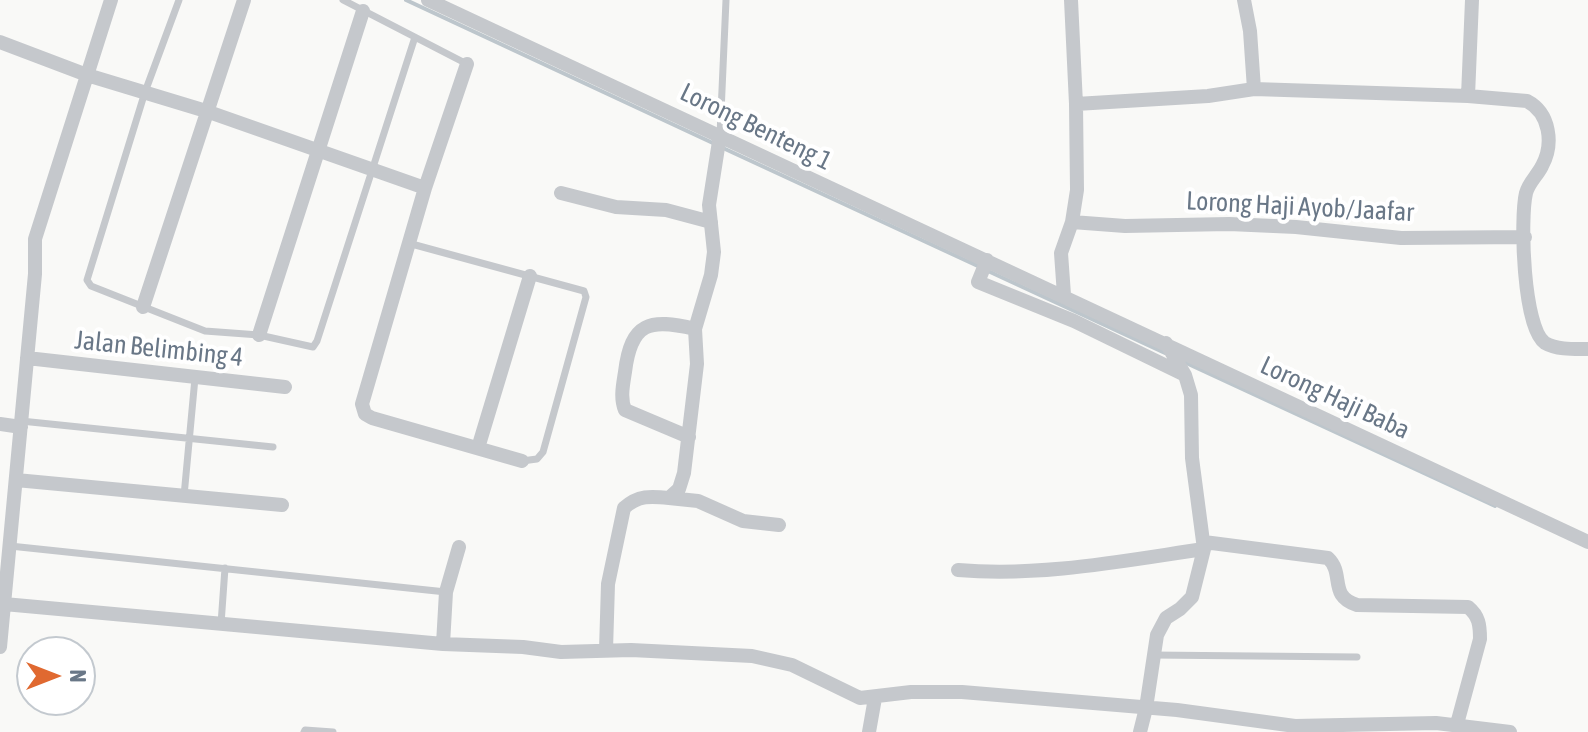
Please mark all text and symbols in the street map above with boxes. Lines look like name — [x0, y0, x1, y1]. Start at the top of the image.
street label: Lorong Benteng 1 — [675, 77, 837, 177]
street label: Lorong Haji Ayob/Jaafar — [1185, 185, 1415, 229]
street label: Jalan Belimbing 4 — [73, 325, 245, 373]
street label: Lorong Haji Baba — [1255, 350, 1415, 446]
north arrow — [16, 636, 96, 716]
text: N — [65, 670, 91, 682]

